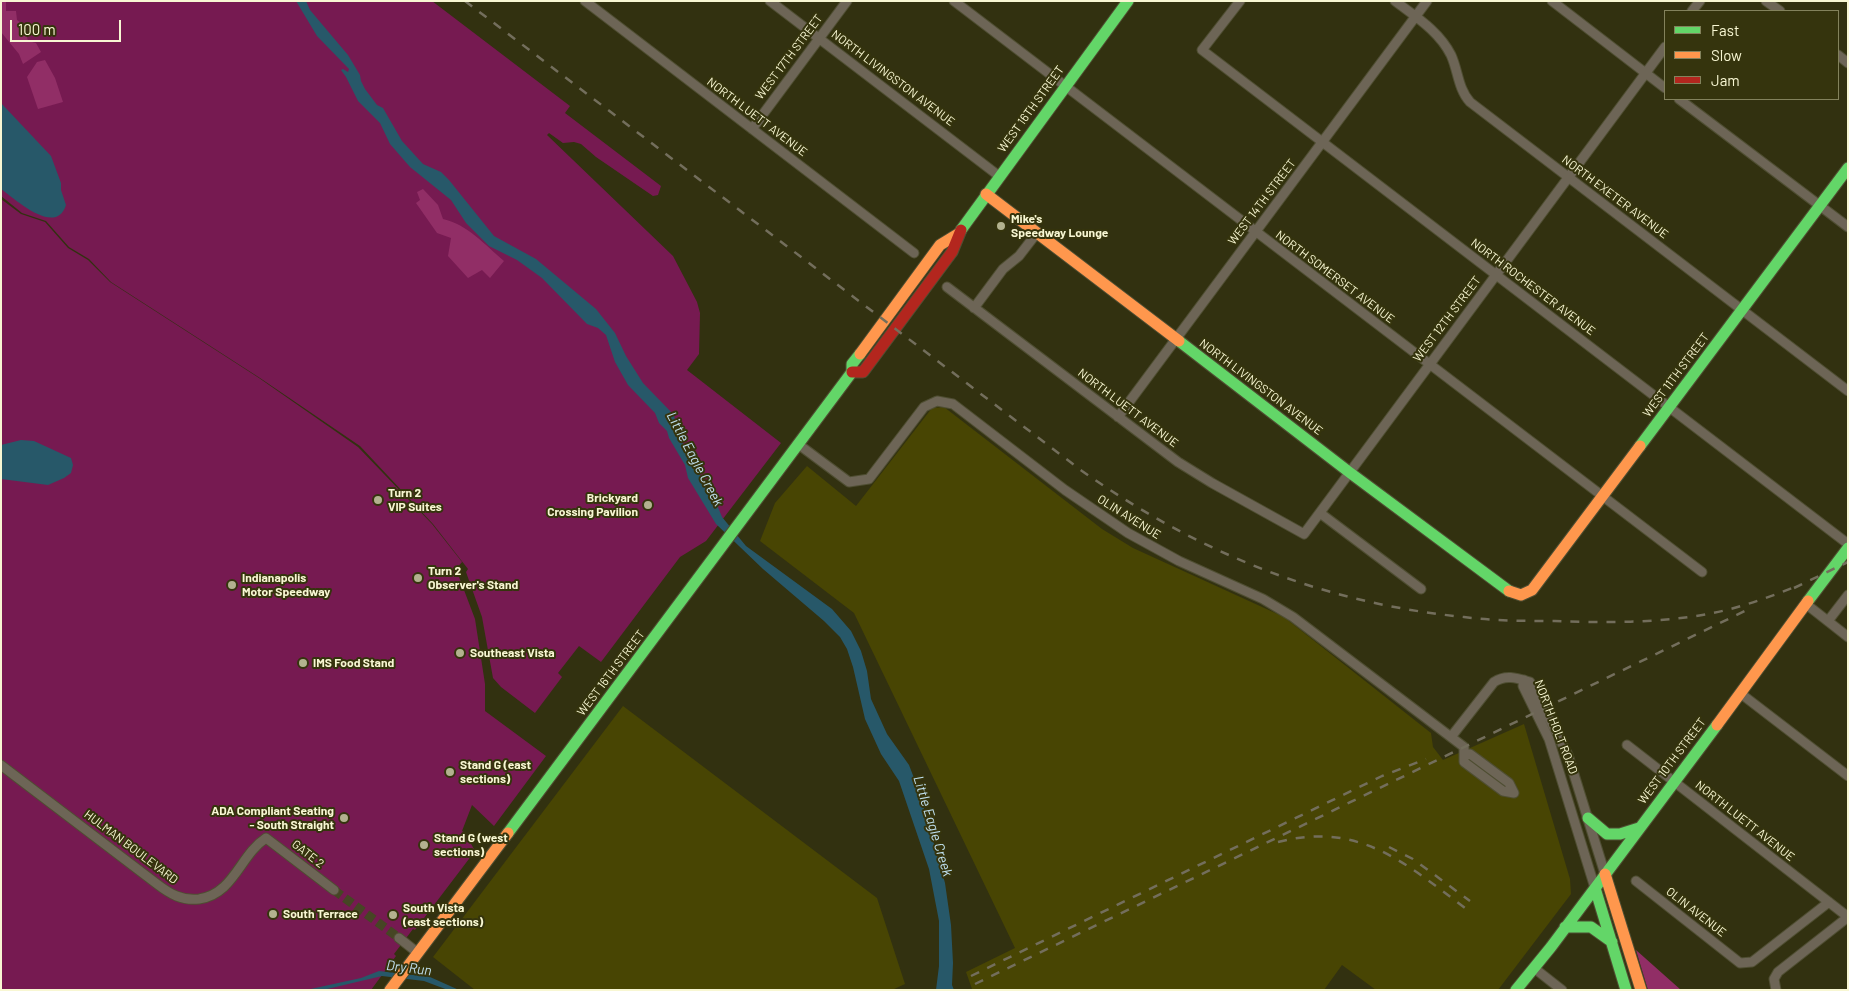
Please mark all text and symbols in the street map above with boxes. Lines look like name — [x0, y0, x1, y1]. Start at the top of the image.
scale bar — [12, 10, 124, 42]
legend — [1664, 10, 1839, 100]
street label: WEST 17TH STREET — [752, 12, 826, 102]
text: 100 m — [18, 20, 56, 38]
text: Fast — [1711, 21, 1739, 39]
street label: NORTH LIVINGSTON AVENUE — [829, 27, 957, 129]
text: Slow — [1711, 46, 1742, 64]
street label: WEST 16TH STREET — [995, 63, 1067, 155]
text: Jam — [1711, 71, 1740, 89]
street label: NORTH LUETT AVENUE — [704, 75, 810, 159]
street label: NORTH EXETER AVENUE — [1559, 152, 1671, 242]
street label: WEST 14TH STREET — [1225, 156, 1299, 248]
place label: Mike's Speedway Lounge — [1011, 212, 1108, 240]
marker: Mike's Speedway Lounge — [995, 220, 1007, 232]
street label: NORTH SOMERSET AVENUE — [1273, 228, 1397, 326]
street label: NORTH ROCHESTER AVENUE — [1468, 236, 1598, 338]
street label: WEST 12TH STREET — [1410, 273, 1484, 365]
street label: WEST 11TH STREET — [1640, 330, 1712, 420]
street label: NORTH LIVINGSTON AVENUE — [1197, 336, 1325, 438]
street label: NORTH LUETT AVENUE — [1075, 366, 1181, 450]
water label: Little Eagle Creek — [663, 409, 727, 509]
place label: Turn 2 VIP Suites — [388, 486, 442, 514]
place label: Brickyard Crossing Pavilion — [547, 491, 638, 519]
street label: OLIN AVENUE — [1095, 492, 1163, 542]
marker: Turn 2 VIP Suites — [372, 494, 384, 506]
marker: Brickyard Crossing Pavilion — [642, 499, 654, 511]
place label: Turn 2 Observer's Stand — [428, 564, 518, 592]
place label: Indianapolis Motor Speedway — [242, 571, 330, 599]
marker: Turn 2 Observer's Stand — [412, 572, 424, 584]
marker: Indianapolis Motor Speedway — [226, 579, 238, 591]
street label: WEST 16TH STREET — [574, 627, 648, 719]
place label: Southeast Vista — [470, 646, 555, 660]
marker: Southeast Vista — [454, 647, 466, 659]
place label: IMS Food Stand — [313, 656, 394, 670]
marker: IMS Food Stand — [297, 657, 309, 669]
street label: NORTH HOLT ROAD — [1531, 678, 1581, 776]
street label: WEST 10TH STREET — [1635, 715, 1709, 807]
place label: Stand G (east sections) — [460, 758, 531, 786]
marker: Stand G (east sections) — [444, 766, 456, 778]
water label: Little Eagle Creek — [910, 774, 956, 878]
street label: NORTH LUETT AVENUE — [1693, 778, 1797, 864]
place label: ADA Compliant Seating - South Straight — [211, 804, 334, 832]
street label: HULMAN BOULEVARD — [81, 807, 181, 887]
marker: ADA Compliant Seating - South Straight — [338, 812, 350, 824]
place label: Stand G (west sections) — [434, 831, 508, 859]
street label: GATE 2 — [289, 837, 327, 871]
marker: Stand G (west sections) — [418, 839, 430, 851]
street label: OLIN AVENUE — [1663, 884, 1729, 940]
place label: South Vista (east sections) — [403, 901, 483, 929]
place label: South Terrace — [283, 907, 358, 921]
marker: South Terrace — [267, 908, 279, 920]
marker: South Vista (east sections) — [387, 909, 399, 921]
water label: Dry Run — [385, 957, 433, 979]

